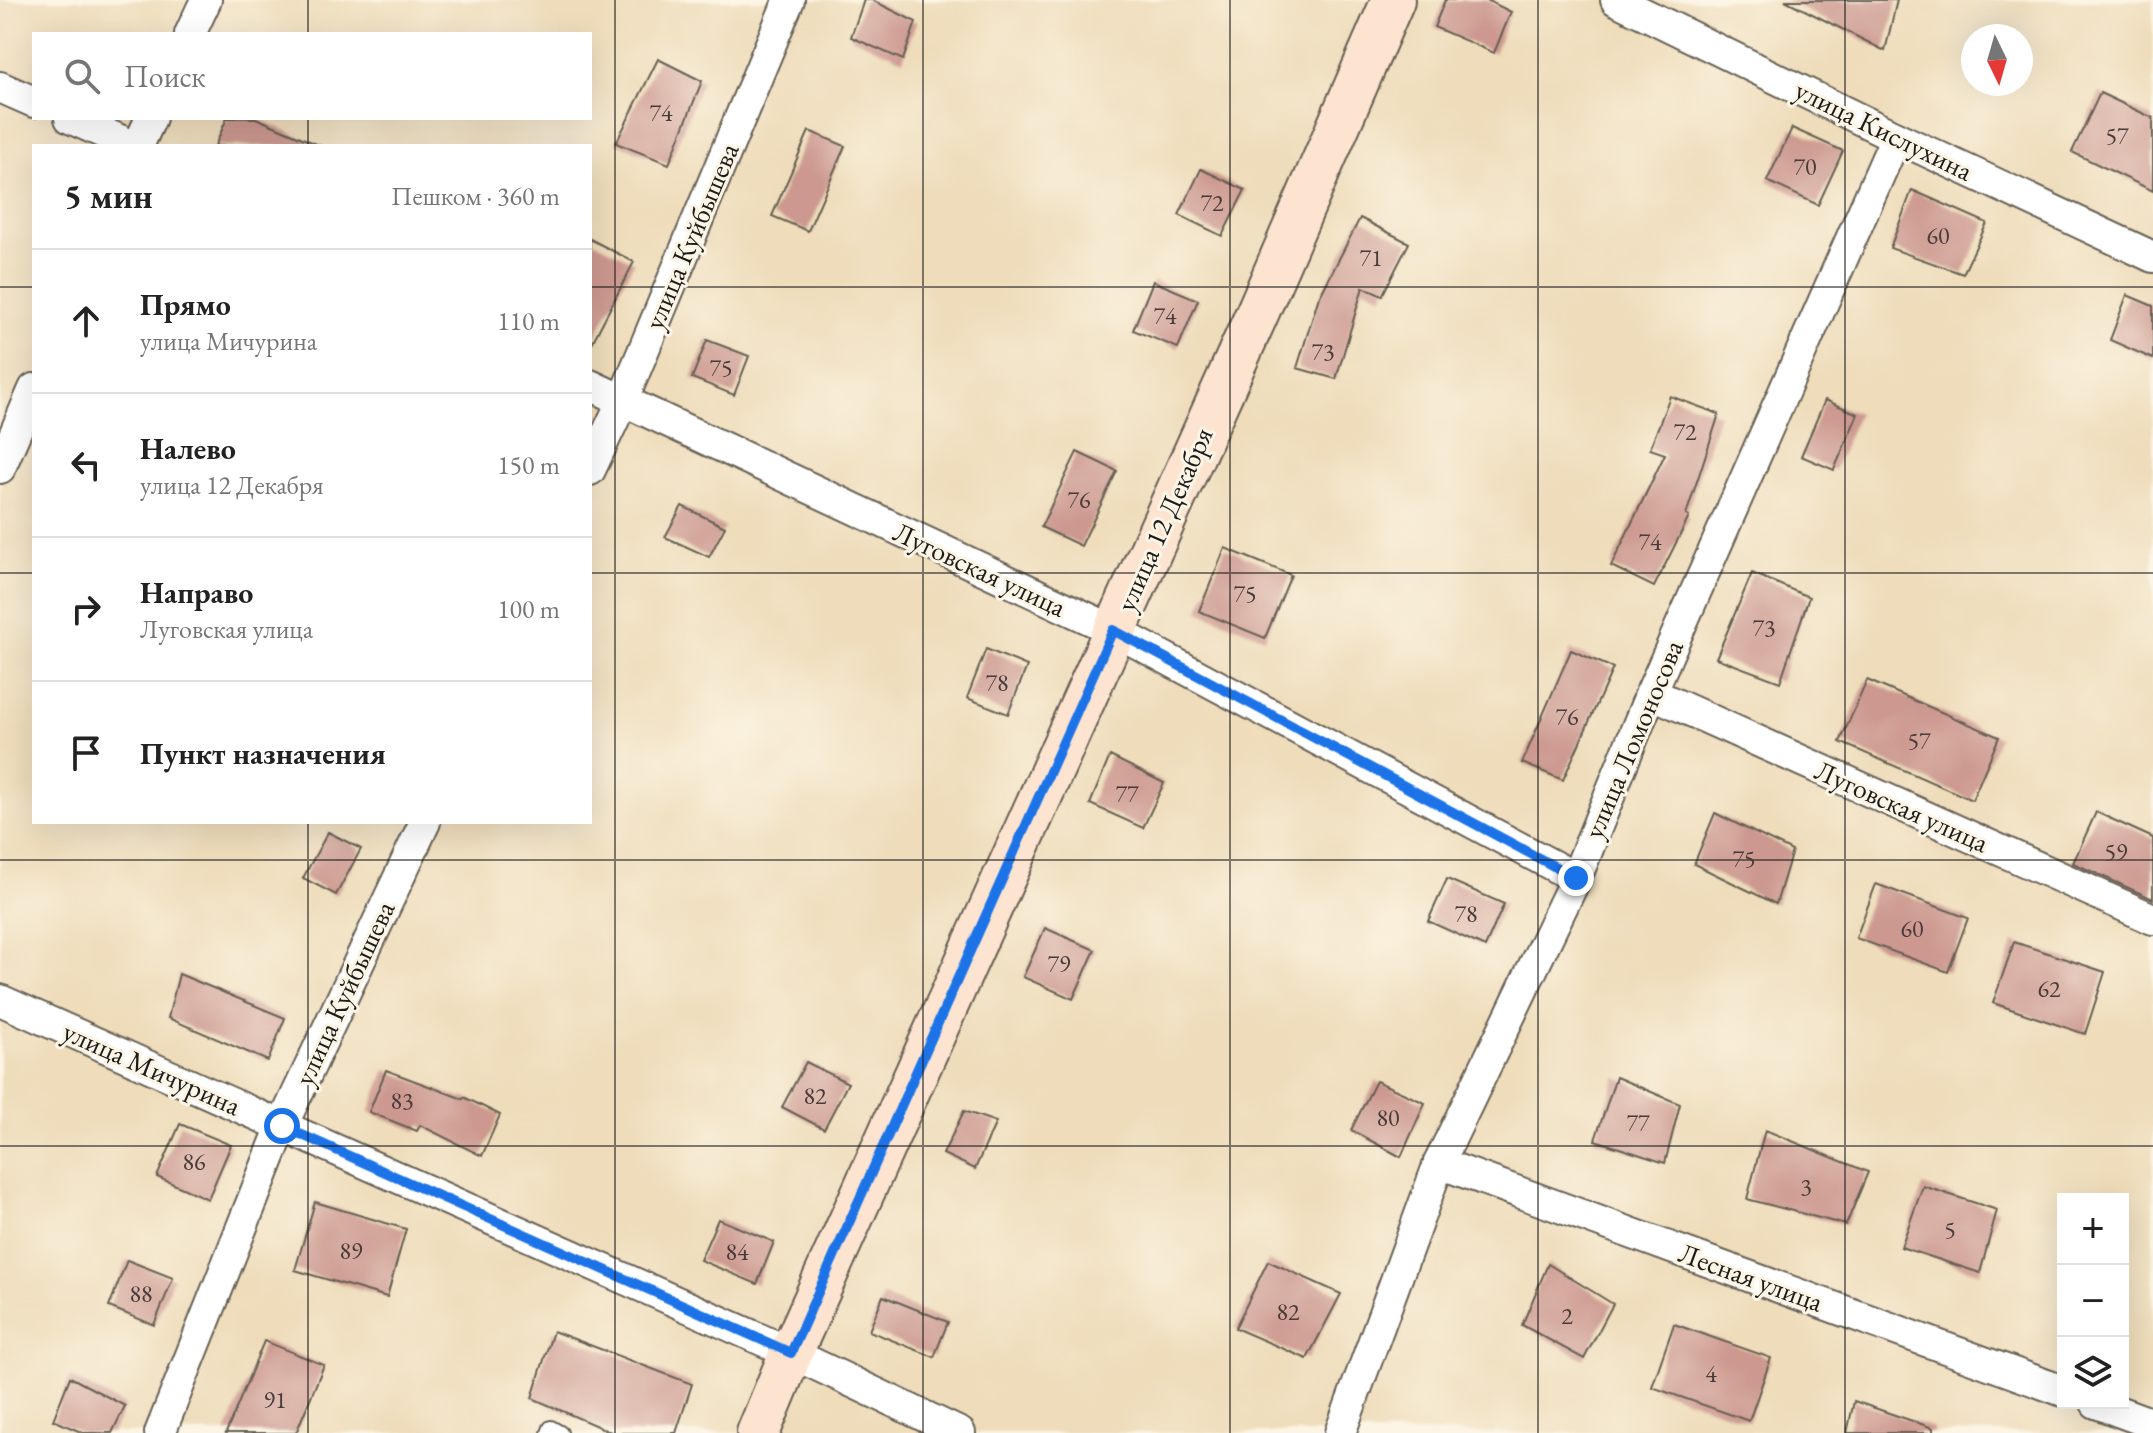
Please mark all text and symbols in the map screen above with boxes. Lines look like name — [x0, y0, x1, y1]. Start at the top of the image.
north arrow — [1961, 24, 2033, 96]
search box — [32, 32, 592, 120]
icon: search — [60, 54, 104, 98]
text: Поиск — [124, 57, 206, 96]
street label: улица Кислухина — [1789, 71, 1979, 189]
house number: 74 — [649, 97, 673, 128]
house number: 57 — [2105, 120, 2129, 151]
street label: улица Куйбышева — [636, 137, 747, 335]
house number: 70 — [1793, 151, 1817, 182]
text: 5 мин — [64, 174, 153, 218]
text: Пешком · 360 m — [391, 179, 560, 213]
house number: 72 — [1200, 187, 1224, 218]
house number: 60 — [1926, 220, 1950, 251]
house number: 71 — [1359, 242, 1383, 273]
text: Прямо — [140, 285, 231, 324]
icon: ahead — [64, 299, 108, 343]
house number: 74 — [1153, 300, 1177, 331]
text: 110 m — [497, 304, 560, 338]
text: улица Мичурина — [140, 324, 317, 358]
house number: 73 — [1311, 336, 1335, 367]
house number: 75 — [709, 352, 733, 383]
house number: 72 — [1673, 416, 1697, 447]
street label: улица 12 Декабря — [1107, 421, 1221, 617]
text: Налево — [140, 429, 236, 468]
icon: left — [64, 443, 108, 487]
text: 150 m — [497, 448, 560, 482]
text: улица 12 Декабря — [140, 468, 324, 502]
house number: 76 — [1067, 484, 1091, 515]
street label: Луговская улица — [888, 513, 1073, 625]
house number: 74 — [1638, 526, 1662, 557]
text: Направо — [140, 573, 253, 612]
house number: 75 — [1233, 578, 1257, 609]
icon: right — [64, 587, 108, 631]
text: 100 m — [497, 592, 560, 626]
text: Луговская улица — [140, 612, 313, 646]
house number: 73 — [1752, 612, 1776, 643]
street label: улица Ломоносова — [1575, 634, 1691, 844]
house number: 78 — [985, 667, 1009, 698]
house number: 76 — [1555, 701, 1579, 732]
house number: 57 — [1907, 725, 1931, 756]
icon: arrive — [64, 731, 108, 775]
text: Пункт назначения — [140, 734, 386, 773]
street label: Луговская улица — [1810, 752, 1995, 861]
house number: 77 — [1115, 778, 1139, 809]
house number: 59 — [2104, 836, 2128, 867]
house number: 75 — [1732, 843, 1756, 874]
route end — [1558, 860, 1594, 896]
street label: улица Куйбышева — [286, 894, 403, 1091]
house number: 78 — [1454, 898, 1478, 929]
house number: 60 — [1900, 913, 1924, 944]
house number: 79 — [1047, 948, 1071, 979]
house number: 62 — [2037, 973, 2061, 1004]
street label: улица Мичурина — [57, 1013, 247, 1124]
house number: 82 — [803, 1080, 827, 1111]
house number: 83 — [390, 1085, 414, 1116]
house number: 80 — [1376, 1102, 1400, 1133]
house number: 77 — [1626, 1107, 1650, 1138]
route start — [264, 1108, 300, 1144]
house number: 86 — [182, 1146, 206, 1177]
house number: 3 — [1800, 1171, 1812, 1202]
map controls — [2057, 1193, 2129, 1409]
button: + — [2057, 1193, 2129, 1265]
house number: 5 — [1944, 1214, 1956, 1245]
street label: Лесная улица — [1674, 1234, 1829, 1320]
house number: 89 — [339, 1235, 363, 1266]
house number: 84 — [725, 1236, 749, 1267]
button: − — [2057, 1265, 2129, 1337]
house number: 88 — [129, 1278, 153, 1309]
house number: 82 — [1276, 1296, 1300, 1327]
house number: 2 — [1561, 1300, 1573, 1331]
button: layers — [2057, 1337, 2129, 1409]
house number: 4 — [1705, 1358, 1717, 1389]
house number: 91 — [263, 1384, 287, 1415]

